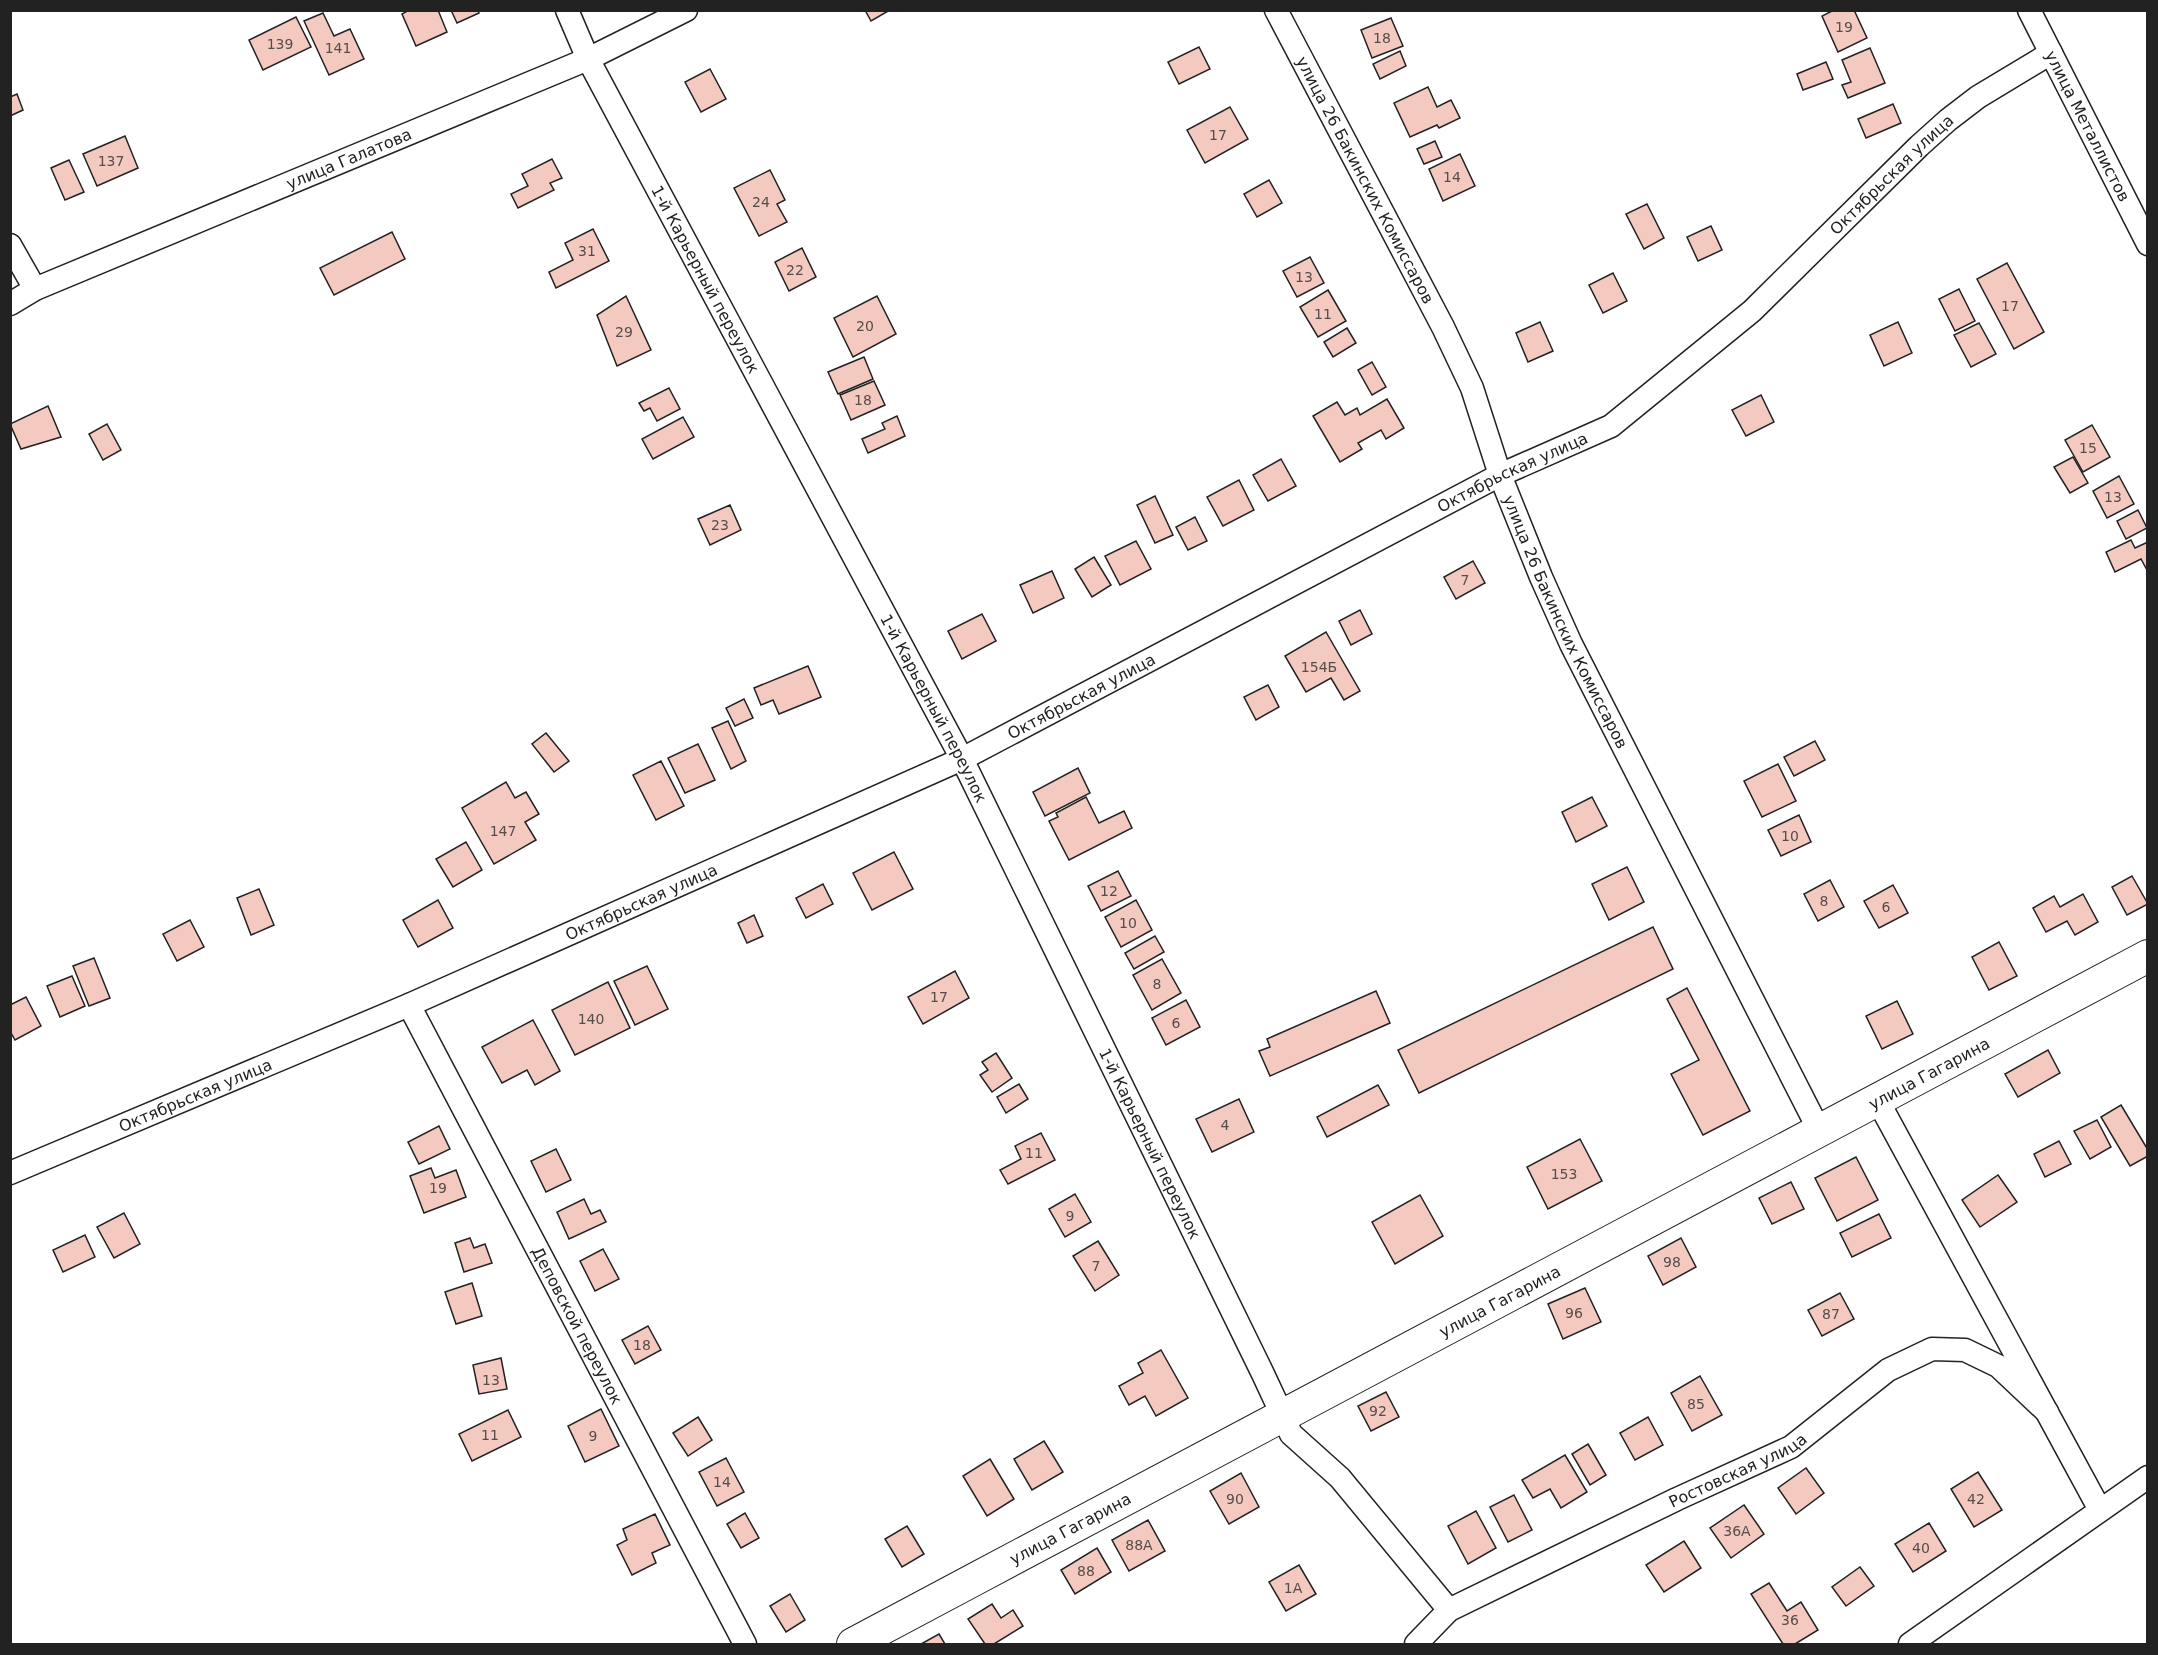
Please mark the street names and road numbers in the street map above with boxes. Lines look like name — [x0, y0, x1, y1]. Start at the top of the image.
street label: улица Металлистов — [2041, 47, 2134, 205]
street label: улица 26 Бакинских Комиссаров — [1292, 53, 1438, 307]
street label: Октябрьская улица — [1826, 111, 1957, 239]
street label: улица Галатова — [284, 124, 414, 193]
street label: 1-й Карьерный переулок — [647, 182, 763, 377]
street label: Октябрьская улица — [1434, 429, 1591, 516]
street label: улица 26 Бакинских Комиссаров — [1499, 492, 1632, 752]
street label: 1-й Карьерный переулок — [876, 611, 991, 806]
street label: Октябрьская улица — [1004, 650, 1159, 743]
street label: Октябрьская улица — [562, 860, 720, 944]
street label: улица Гагарина — [1865, 1034, 1993, 1114]
street label: 1-й Карьерный переулок — [1095, 1045, 1205, 1243]
street label: Октябрьская улица — [116, 1055, 275, 1136]
street label: Деповской переулок — [528, 1244, 626, 1408]
street label: улица Гагарина — [1436, 1262, 1564, 1341]
street label: Ростовская улица — [1666, 1429, 1811, 1512]
street label: улица Гагарина — [1007, 1489, 1134, 1569]

